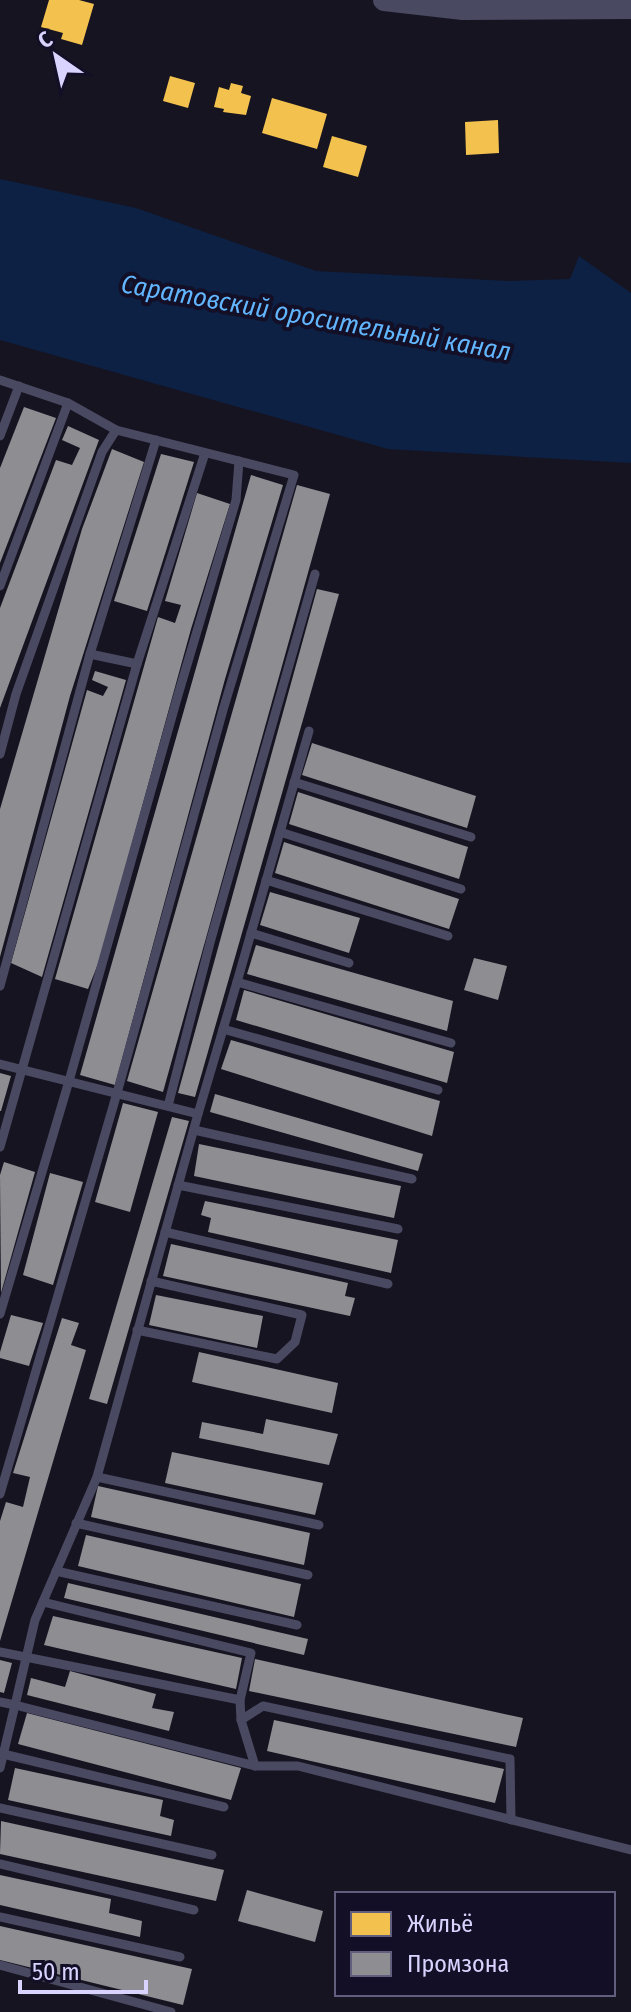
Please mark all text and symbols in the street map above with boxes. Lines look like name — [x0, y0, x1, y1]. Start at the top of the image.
north arrow — [16, 16, 96, 96]
text: С — [33, 25, 58, 54]
water label: Саратовский оросительный канал — [119, 268, 513, 368]
legend — [335, 1892, 615, 1996]
text: Жильё — [407, 1910, 473, 1938]
scale bar — [20, 1944, 146, 1994]
text: Промзона — [407, 1950, 509, 1978]
text: 50 m — [32, 1958, 80, 1986]

